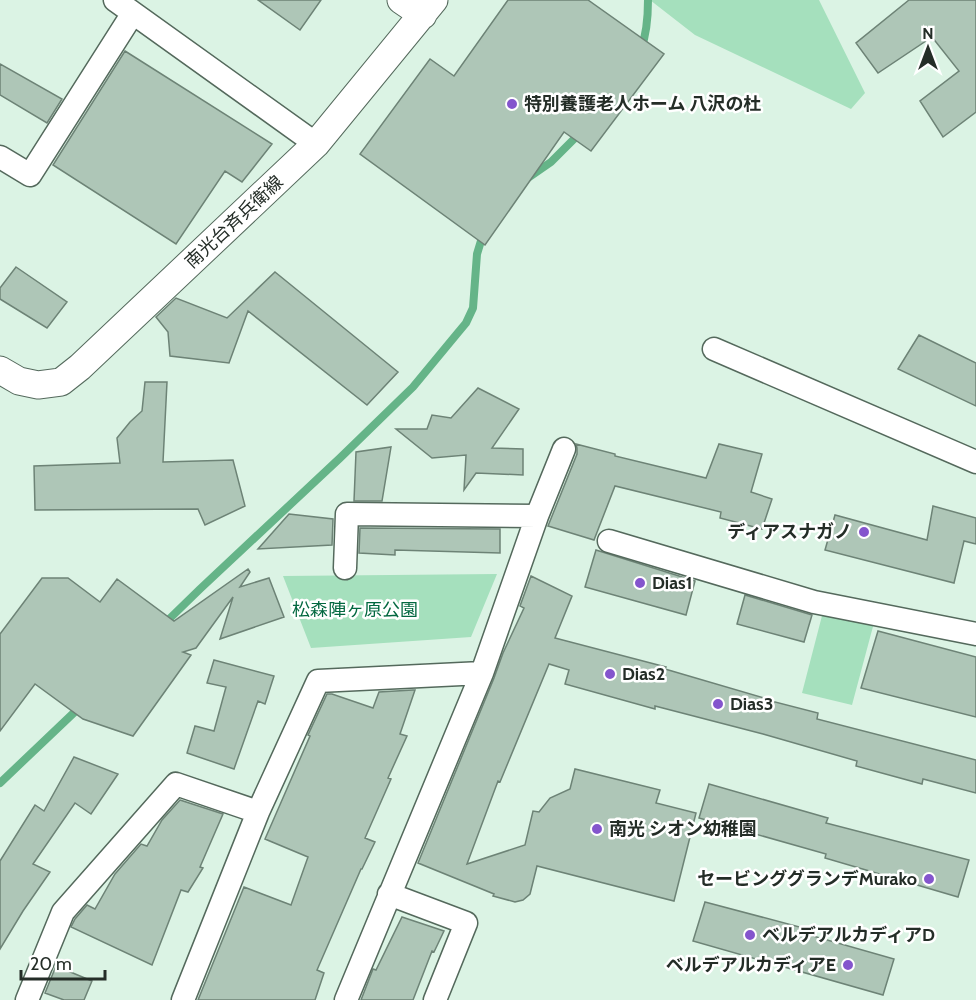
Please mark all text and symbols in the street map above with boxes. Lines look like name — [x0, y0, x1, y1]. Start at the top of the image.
north arrow — [898, 18, 958, 78]
text: N — [922, 24, 934, 43]
place label: 特別養護老人ホーム 八沢の杜 — [524, 93, 762, 115]
marker: 特別養護老人ホーム 八沢の杜 — [505, 97, 519, 111]
street label: 南光台斉兵衛線 — [180, 171, 288, 273]
place label: ディアスナガノ — [727, 521, 852, 543]
marker: ディアスナガノ — [857, 525, 871, 539]
place label: Dias1 — [652, 572, 692, 594]
marker: Dias1 — [633, 576, 647, 590]
park label: 松森陣ヶ原公園 — [292, 599, 418, 621]
place label: Dias2 — [622, 663, 665, 685]
marker: Dias2 — [603, 667, 617, 681]
place label: Dias3 — [730, 693, 773, 715]
marker: Dias3 — [711, 697, 725, 711]
place label: 南光 シオン幼稚園 — [609, 818, 757, 840]
marker: 南光 シオン幼稚園 — [590, 822, 604, 836]
place label: セービンググランデMurako — [697, 868, 917, 890]
marker: セービンググランデMurako — [922, 872, 936, 886]
place label: ベルデアルカディアD — [762, 924, 935, 946]
marker: ベルデアルカディアD — [743, 928, 757, 942]
scale bar — [21, 943, 105, 981]
text: 20 m — [30, 953, 72, 975]
place label: ベルデアルカディアE — [666, 954, 836, 976]
marker: ベルデアルカディアE — [841, 958, 855, 972]

